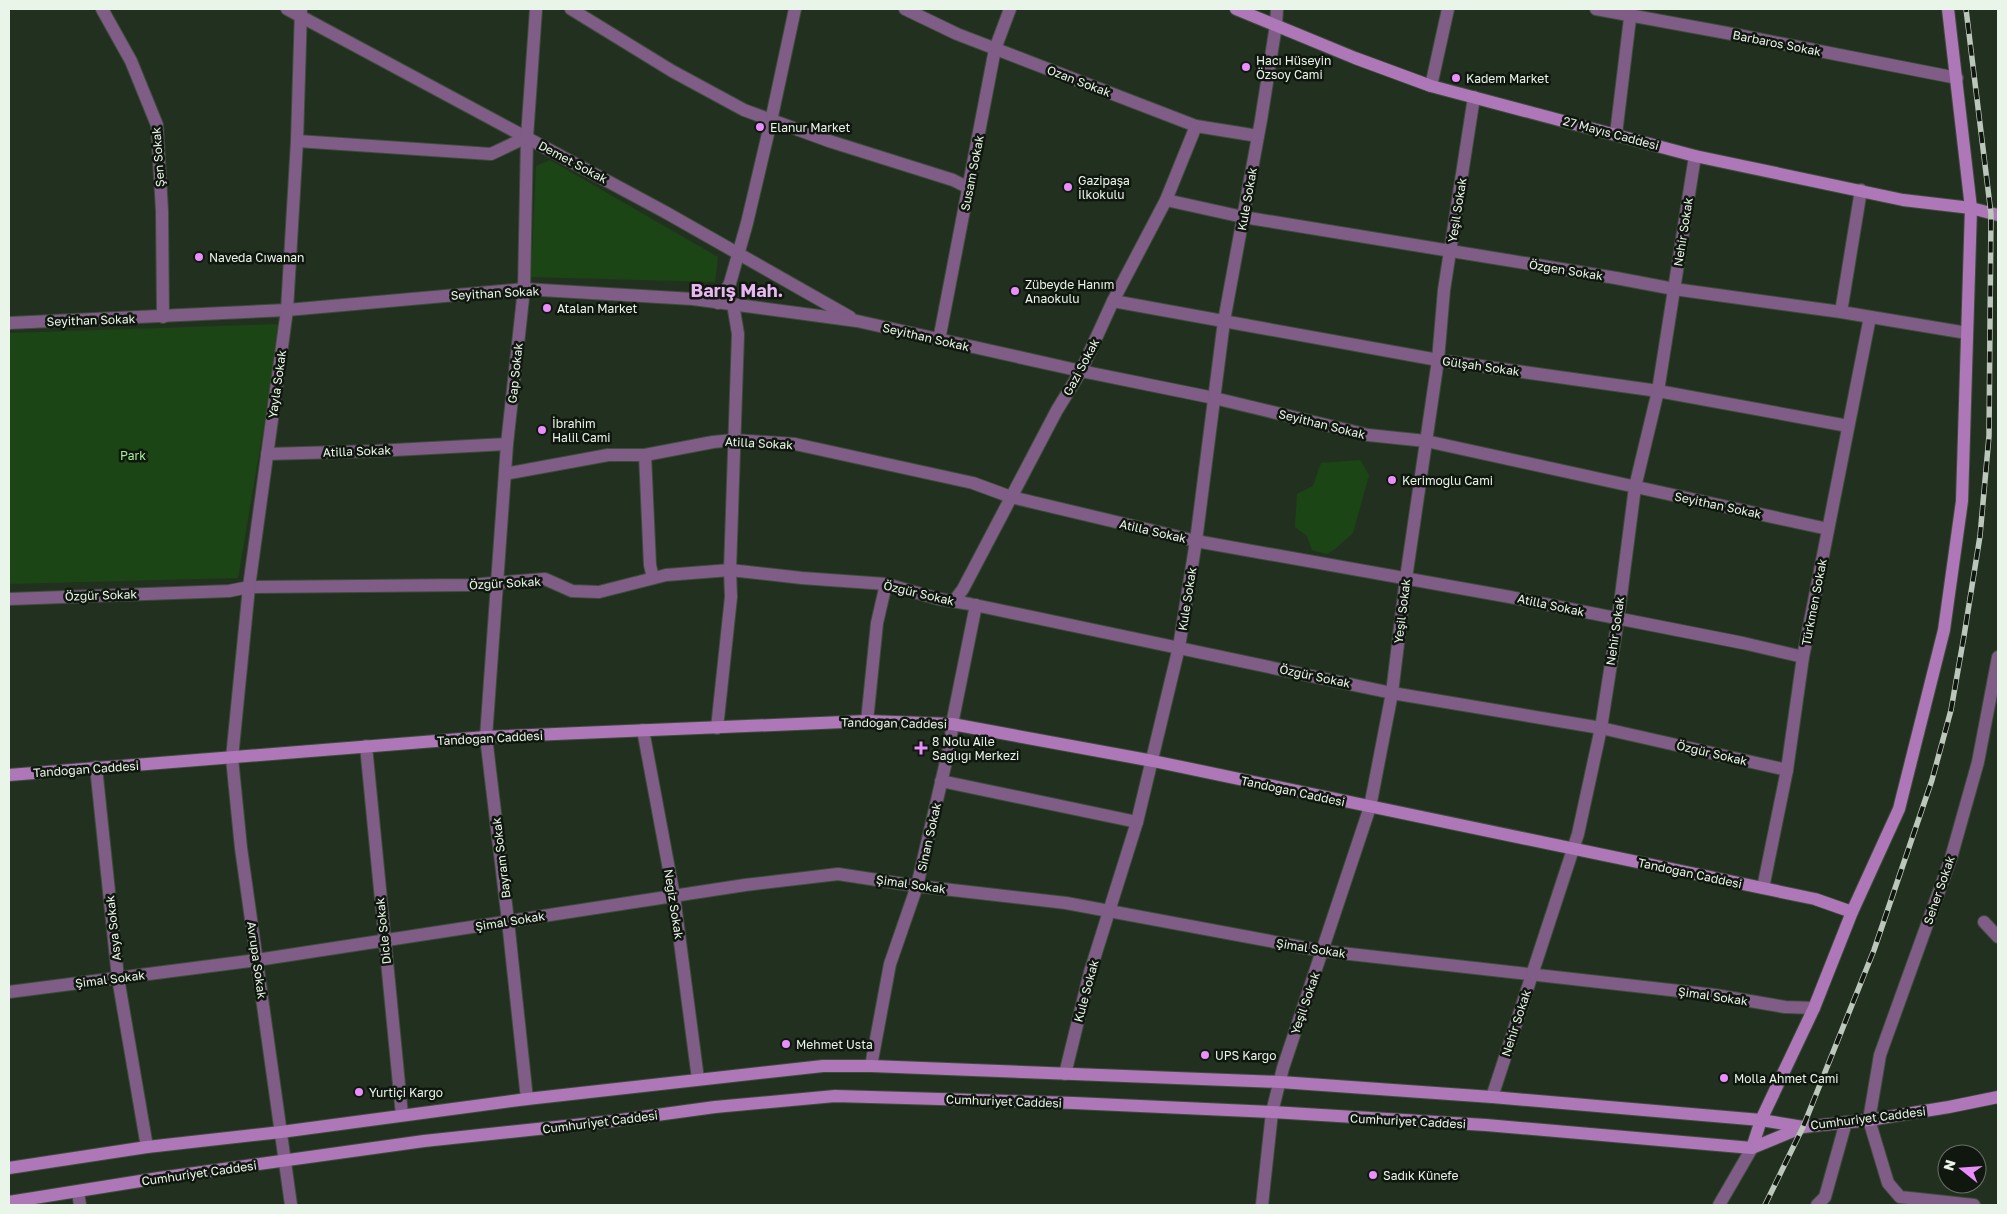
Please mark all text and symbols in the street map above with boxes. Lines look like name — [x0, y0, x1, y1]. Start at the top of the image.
street label: Barbaros Sokak — [1731, 27, 1823, 59]
place label: Hacı Hüseyin Özsoy Cami — [1256, 53, 1331, 82]
marker: Hacı Hüseyin Özsoy Cami — [1240, 61, 1252, 73]
street label: Ozan Sokak — [1045, 62, 1113, 100]
place label: Kadem Market — [1466, 71, 1549, 86]
marker: Kadem Market — [1450, 72, 1462, 84]
street label: 27 Mayıs Caddesi — [1561, 113, 1661, 153]
place label: Elanur Market — [770, 120, 851, 135]
marker: Elanur Market — [754, 121, 766, 133]
street label: Şen Sokak — [148, 126, 168, 188]
street label: Susam Sokak — [957, 134, 987, 212]
street label: Demet Sokak — [536, 138, 610, 187]
street label: Kule Sokak — [1234, 166, 1260, 232]
place label: Gazipaşa İlkokulu — [1078, 173, 1130, 202]
street label: Yeşil Sokak — [1444, 176, 1470, 243]
marker: Gazipaşa İlkokulu — [1062, 181, 1074, 193]
street label: Nehir Sokak — [1670, 196, 1696, 267]
place label: Naveda Cıwanan — [209, 250, 304, 265]
marker: Naveda Cıwanan — [193, 251, 205, 263]
street label: Özgen Sokak — [1528, 257, 1604, 283]
place label: Zübeyde Hanım Anaokulu — [1025, 277, 1114, 306]
district label: Barış Mah. — [691, 279, 783, 301]
street label: Seyithan Sokak — [450, 283, 540, 303]
marker: Zübeyde Hanım Anaokulu — [1009, 285, 1021, 297]
place label: Atalan Market — [557, 301, 637, 316]
marker: Atalan Market — [541, 302, 553, 314]
street label: Seyithan Sokak — [46, 311, 136, 329]
street label: Seyithan Sokak — [881, 320, 971, 354]
street label: Gazi Sokak — [1060, 336, 1102, 398]
street label: Gap Sokak — [504, 342, 526, 404]
street label: Yayla Sokak — [265, 349, 289, 419]
street label: Gülşah Sokak — [1441, 353, 1521, 379]
street label: Seyithan Sokak — [1277, 406, 1367, 442]
place label: İbrahim Halil Cami — [552, 416, 611, 445]
marker: İbrahim Halil Cami — [536, 424, 548, 436]
street label: Atilla Sokak — [725, 434, 794, 452]
street label: Atilla Sokak — [323, 442, 392, 460]
park label: Park — [120, 448, 146, 463]
place label: Kerimoğlu Cami — [1402, 473, 1493, 488]
marker: Kerimoğlu Cami — [1386, 474, 1398, 486]
street label: Seyithan Sokak — [1673, 488, 1763, 522]
street label: Atilla Sokak — [1118, 516, 1188, 546]
street label: Türkmen Sokak — [1798, 557, 1830, 647]
street label: Kule Sokak — [1175, 566, 1199, 632]
street label: Özgür Sokak — [469, 574, 542, 592]
street label: Özgür Sokak — [882, 578, 956, 608]
street label: Yeşil Sokak — [1391, 578, 1413, 644]
street label: Özgür Sokak — [65, 586, 138, 604]
street label: Atilla Sokak — [1516, 591, 1586, 619]
street label: Nehir Sokak — [1603, 595, 1627, 666]
street label: Özgür Sokak — [1278, 661, 1352, 691]
street label: Tandoğan Caddesi — [841, 715, 947, 731]
street label: Tandoğan Caddesi — [437, 728, 543, 748]
place label: 8 Nolu Aile Sağlığı Merkezi — [932, 734, 1019, 763]
street label: Özgür Sokak — [1675, 738, 1749, 768]
marker: 8 Nolu Aile Sağlığı Merkezi — [914, 741, 928, 755]
street label: Tandoğan Caddesi — [33, 758, 139, 780]
street label: Tandoğan Caddesi — [1240, 773, 1346, 809]
street label: Sinan Sokak — [914, 801, 944, 873]
street label: Bayram Sokak — [489, 816, 513, 899]
street label: Seher Sokak — [1920, 853, 1958, 926]
street label: Tandoğan Caddesi — [1637, 855, 1743, 891]
street label: Negiz Sokak — [661, 868, 687, 940]
street label: Şimal Sokak — [875, 872, 947, 896]
street label: Asya Sokak — [102, 894, 124, 961]
street label: Dicle Sokak — [372, 897, 394, 965]
street label: Şimal Sokak — [474, 908, 546, 934]
street label: Avrupa Sokak — [244, 920, 270, 1000]
street label: Şimal Sokak — [1275, 935, 1347, 961]
street label: Kule Sokak — [1070, 958, 1102, 1024]
street label: Şimal Sokak — [74, 967, 146, 991]
street label: Yeşil Sokak — [1287, 970, 1323, 1036]
street label: Şimal Sokak — [1677, 984, 1749, 1008]
street label: Nehir Sokak — [1498, 987, 1534, 1058]
place label: Mehmet Usta — [796, 1037, 873, 1052]
marker: Mehmet Usta — [780, 1038, 792, 1050]
place label: UPS Kargo — [1215, 1048, 1276, 1063]
marker: UPS Kargo — [1199, 1049, 1211, 1061]
place label: Molla Ahmet Cami — [1734, 1071, 1839, 1086]
marker: Molla Ahmet Cami — [1718, 1072, 1730, 1084]
place label: Yurtiçi Kargo — [369, 1085, 443, 1100]
marker: Yurtiçi Kargo — [353, 1086, 365, 1098]
street label: Cumhuriyet Caddesi — [946, 1091, 1062, 1111]
street label: Cumhuriyet Caddesi — [1809, 1103, 1927, 1133]
street label: Cumhuriyet Caddesi — [541, 1107, 659, 1137]
street label: Cumhuriyet Caddesi — [1350, 1110, 1466, 1132]
north arrow — [1937, 1144, 1987, 1194]
street label: Cumhuriyet Caddesi — [140, 1157, 258, 1189]
text: N — [1939, 1157, 1959, 1173]
place label: Sadık Künefe — [1383, 1168, 1459, 1183]
marker: Sadık Künefe — [1367, 1169, 1379, 1181]

